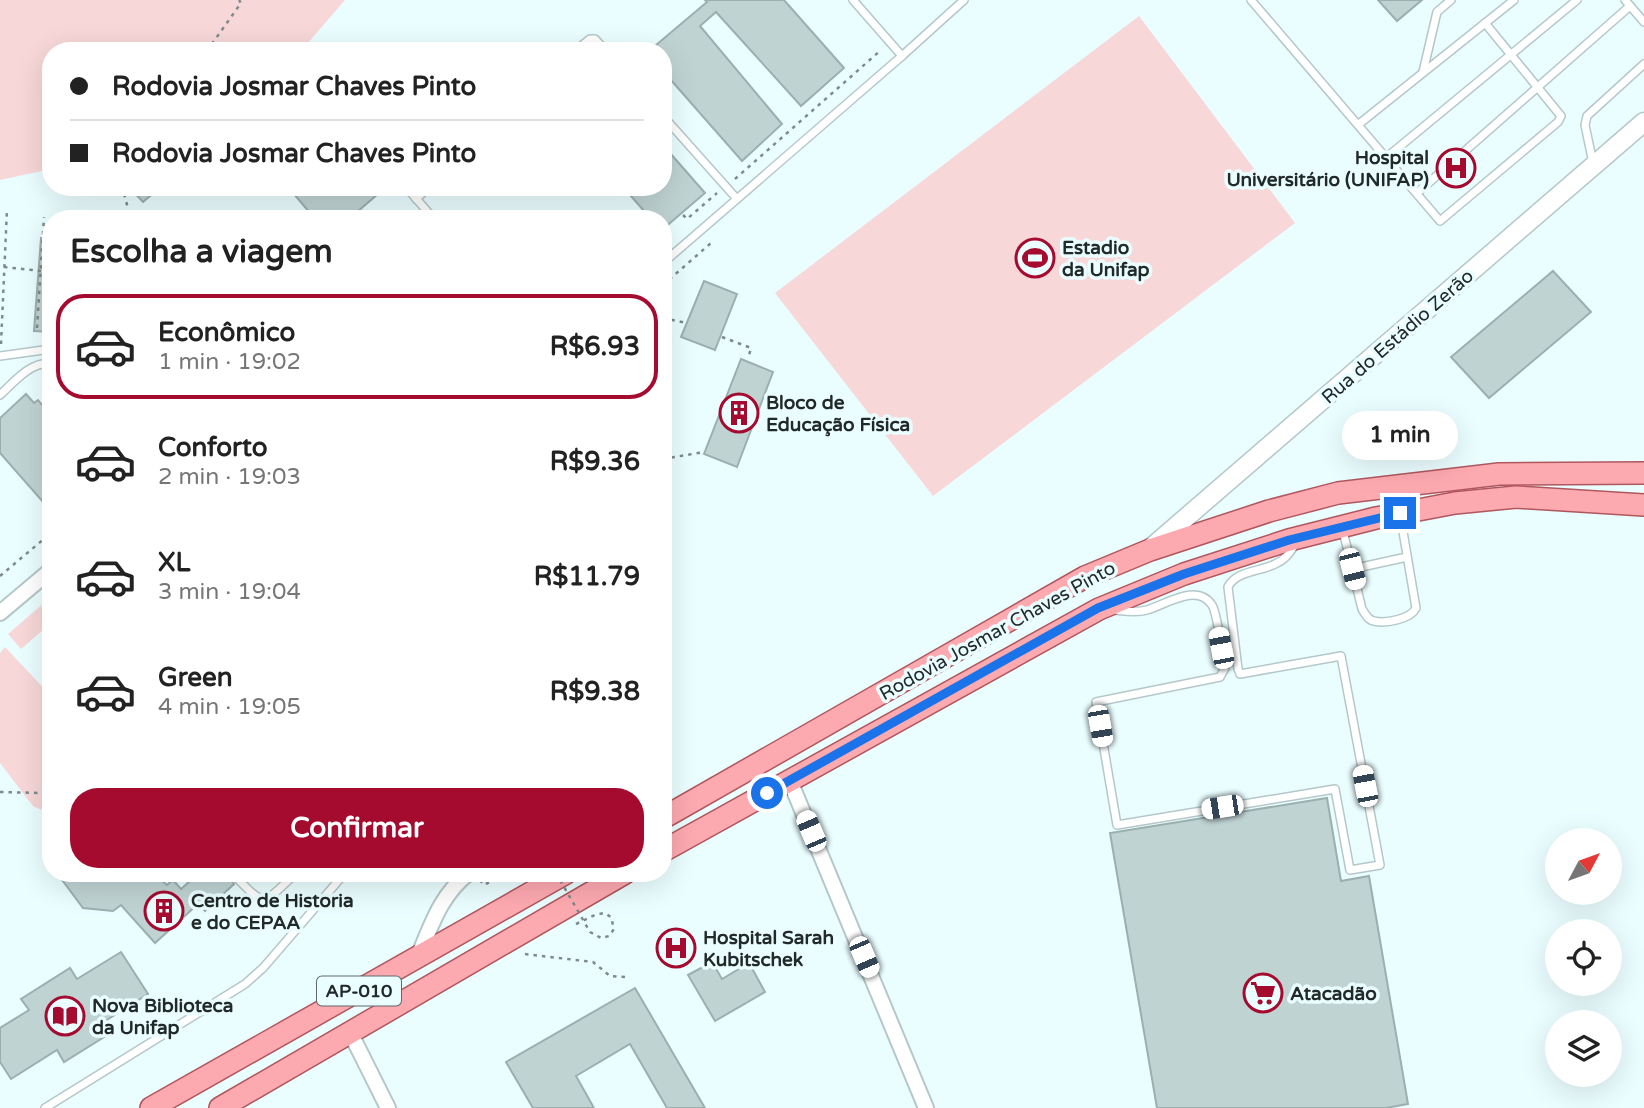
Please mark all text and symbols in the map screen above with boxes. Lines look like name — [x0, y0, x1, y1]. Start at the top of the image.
text: Rodovia Josmar Chaves Pinto — [112, 71, 476, 102]
text: Rodovia Josmar Chaves Pinto — [112, 138, 476, 169]
place label: Hospital Universitário (UNIFAP) — [1226, 147, 1429, 191]
hospital icon: Hospital Universitário (UNIFAP) — [1435, 147, 1477, 189]
text: Escolha a viagem — [70, 233, 333, 271]
sports icon: Estadio da Unifap — [1014, 237, 1056, 279]
place label: Estadio da Unifap — [1062, 237, 1150, 282]
street label: Rua do Estádio Zerão — [1317, 265, 1478, 409]
icon: car — [74, 315, 137, 378]
text: Econômico — [158, 317, 295, 348]
text: R$6.93 — [550, 331, 640, 362]
text: 1 min · 19:02 — [158, 348, 301, 376]
building icon: Bloco de Educação Física — [718, 392, 760, 434]
place label: Bloco de Educação Física — [766, 392, 910, 437]
callout: 1 min — [1342, 412, 1458, 461]
text: 1 min — [1369, 421, 1431, 449]
icon: car — [74, 430, 137, 493]
text: Conforto — [158, 432, 267, 463]
text: R$9.36 — [550, 446, 640, 477]
text: 2 min · 19:03 — [158, 463, 301, 491]
route end — [1384, 497, 1416, 529]
icon: car — [74, 545, 137, 608]
car — [1337, 546, 1368, 592]
text: XL — [158, 547, 190, 578]
street label: Rodovia Josmar Chaves Pinto — [876, 557, 1119, 705]
text: R$11.79 — [534, 561, 640, 592]
text: 3 min · 19:04 — [158, 578, 301, 606]
car — [1207, 625, 1236, 671]
icon: car — [74, 660, 137, 723]
text: Green — [158, 662, 233, 693]
text: R$9.38 — [550, 676, 640, 707]
text: 4 min · 19:05 — [158, 693, 301, 721]
car — [1087, 703, 1114, 749]
car — [1351, 763, 1380, 809]
route start — [751, 777, 783, 809]
button: Confirmar — [70, 788, 644, 868]
car — [1200, 793, 1245, 821]
car — [794, 808, 829, 854]
north arrow — [1545, 828, 1622, 905]
map controls — [1545, 828, 1622, 1087]
building icon: Centro de Historia e do CEPAA — [143, 890, 185, 932]
place label: Centro de Historia e do CEPAA — [191, 890, 354, 934]
button: locate — [1545, 919, 1622, 996]
hospital icon: Hospital Sarah Kubitschek — [655, 927, 697, 969]
place label: Hospital Sarah Kubitschek — [703, 927, 834, 971]
car — [847, 934, 882, 980]
supermarket icon: Atacadão — [1242, 972, 1284, 1014]
road number: AP-010 — [317, 976, 401, 1006]
place label: Atacadão — [1290, 983, 1377, 1005]
library icon: Nova Biblioteca da Unifap — [44, 995, 86, 1037]
place label: Nova Biblioteca da Unifap — [92, 995, 233, 1040]
button: layers — [1545, 1010, 1622, 1087]

